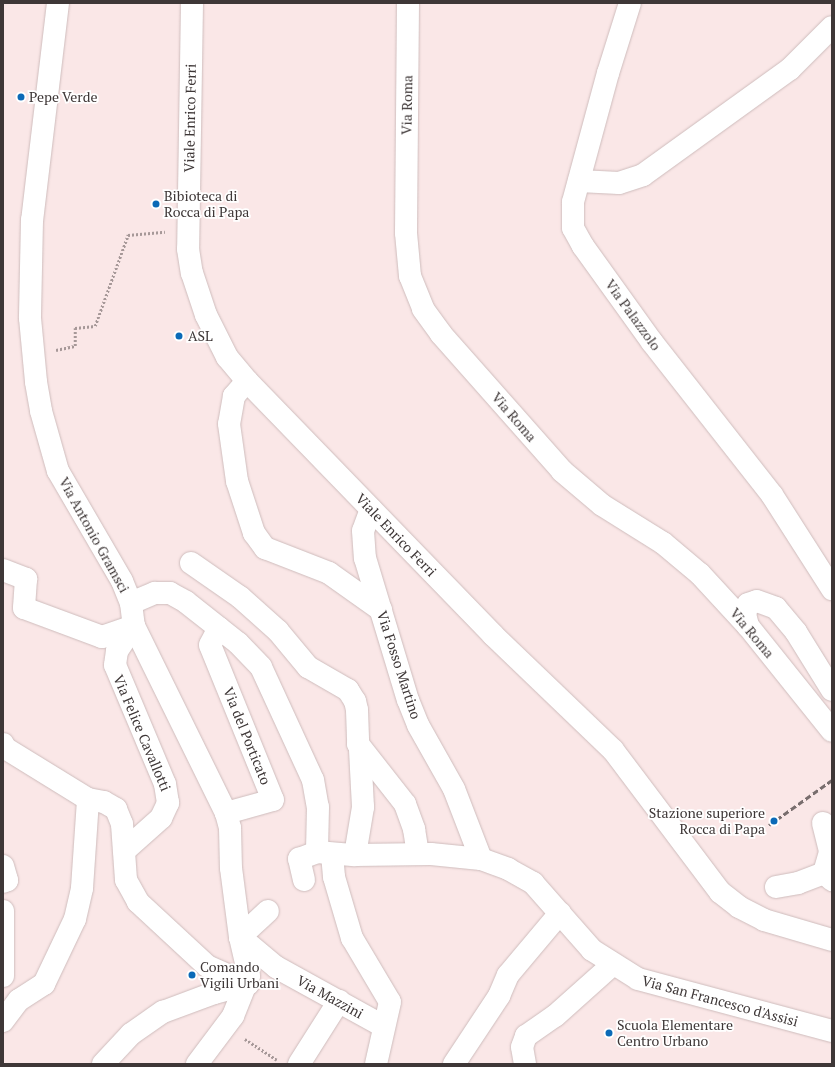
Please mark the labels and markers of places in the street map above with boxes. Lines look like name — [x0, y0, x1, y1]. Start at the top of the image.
place label: Pepe Verde — [29, 89, 98, 105]
marker: Pepe Verde — [16, 92, 26, 102]
place label: Bibioteca di Rocca di Papa — [164, 188, 249, 220]
marker: Bibioteca di Rocca di Papa — [151, 199, 161, 209]
place label: ASL — [188, 328, 213, 344]
marker: ASL — [173, 330, 185, 342]
place label: Stazione superiore Rocca di Papa — [649, 805, 765, 838]
marker: Stazione superiore Rocca di Papa — [768, 815, 780, 827]
place label: Comando Vigili Urbani — [200, 959, 279, 992]
marker: Comando Vigili Urbani — [187, 970, 197, 980]
place label: Scuola Elementare Centro Urbano — [617, 1017, 733, 1050]
marker: Scuola Elementare Centro Urbano — [604, 1028, 614, 1038]

